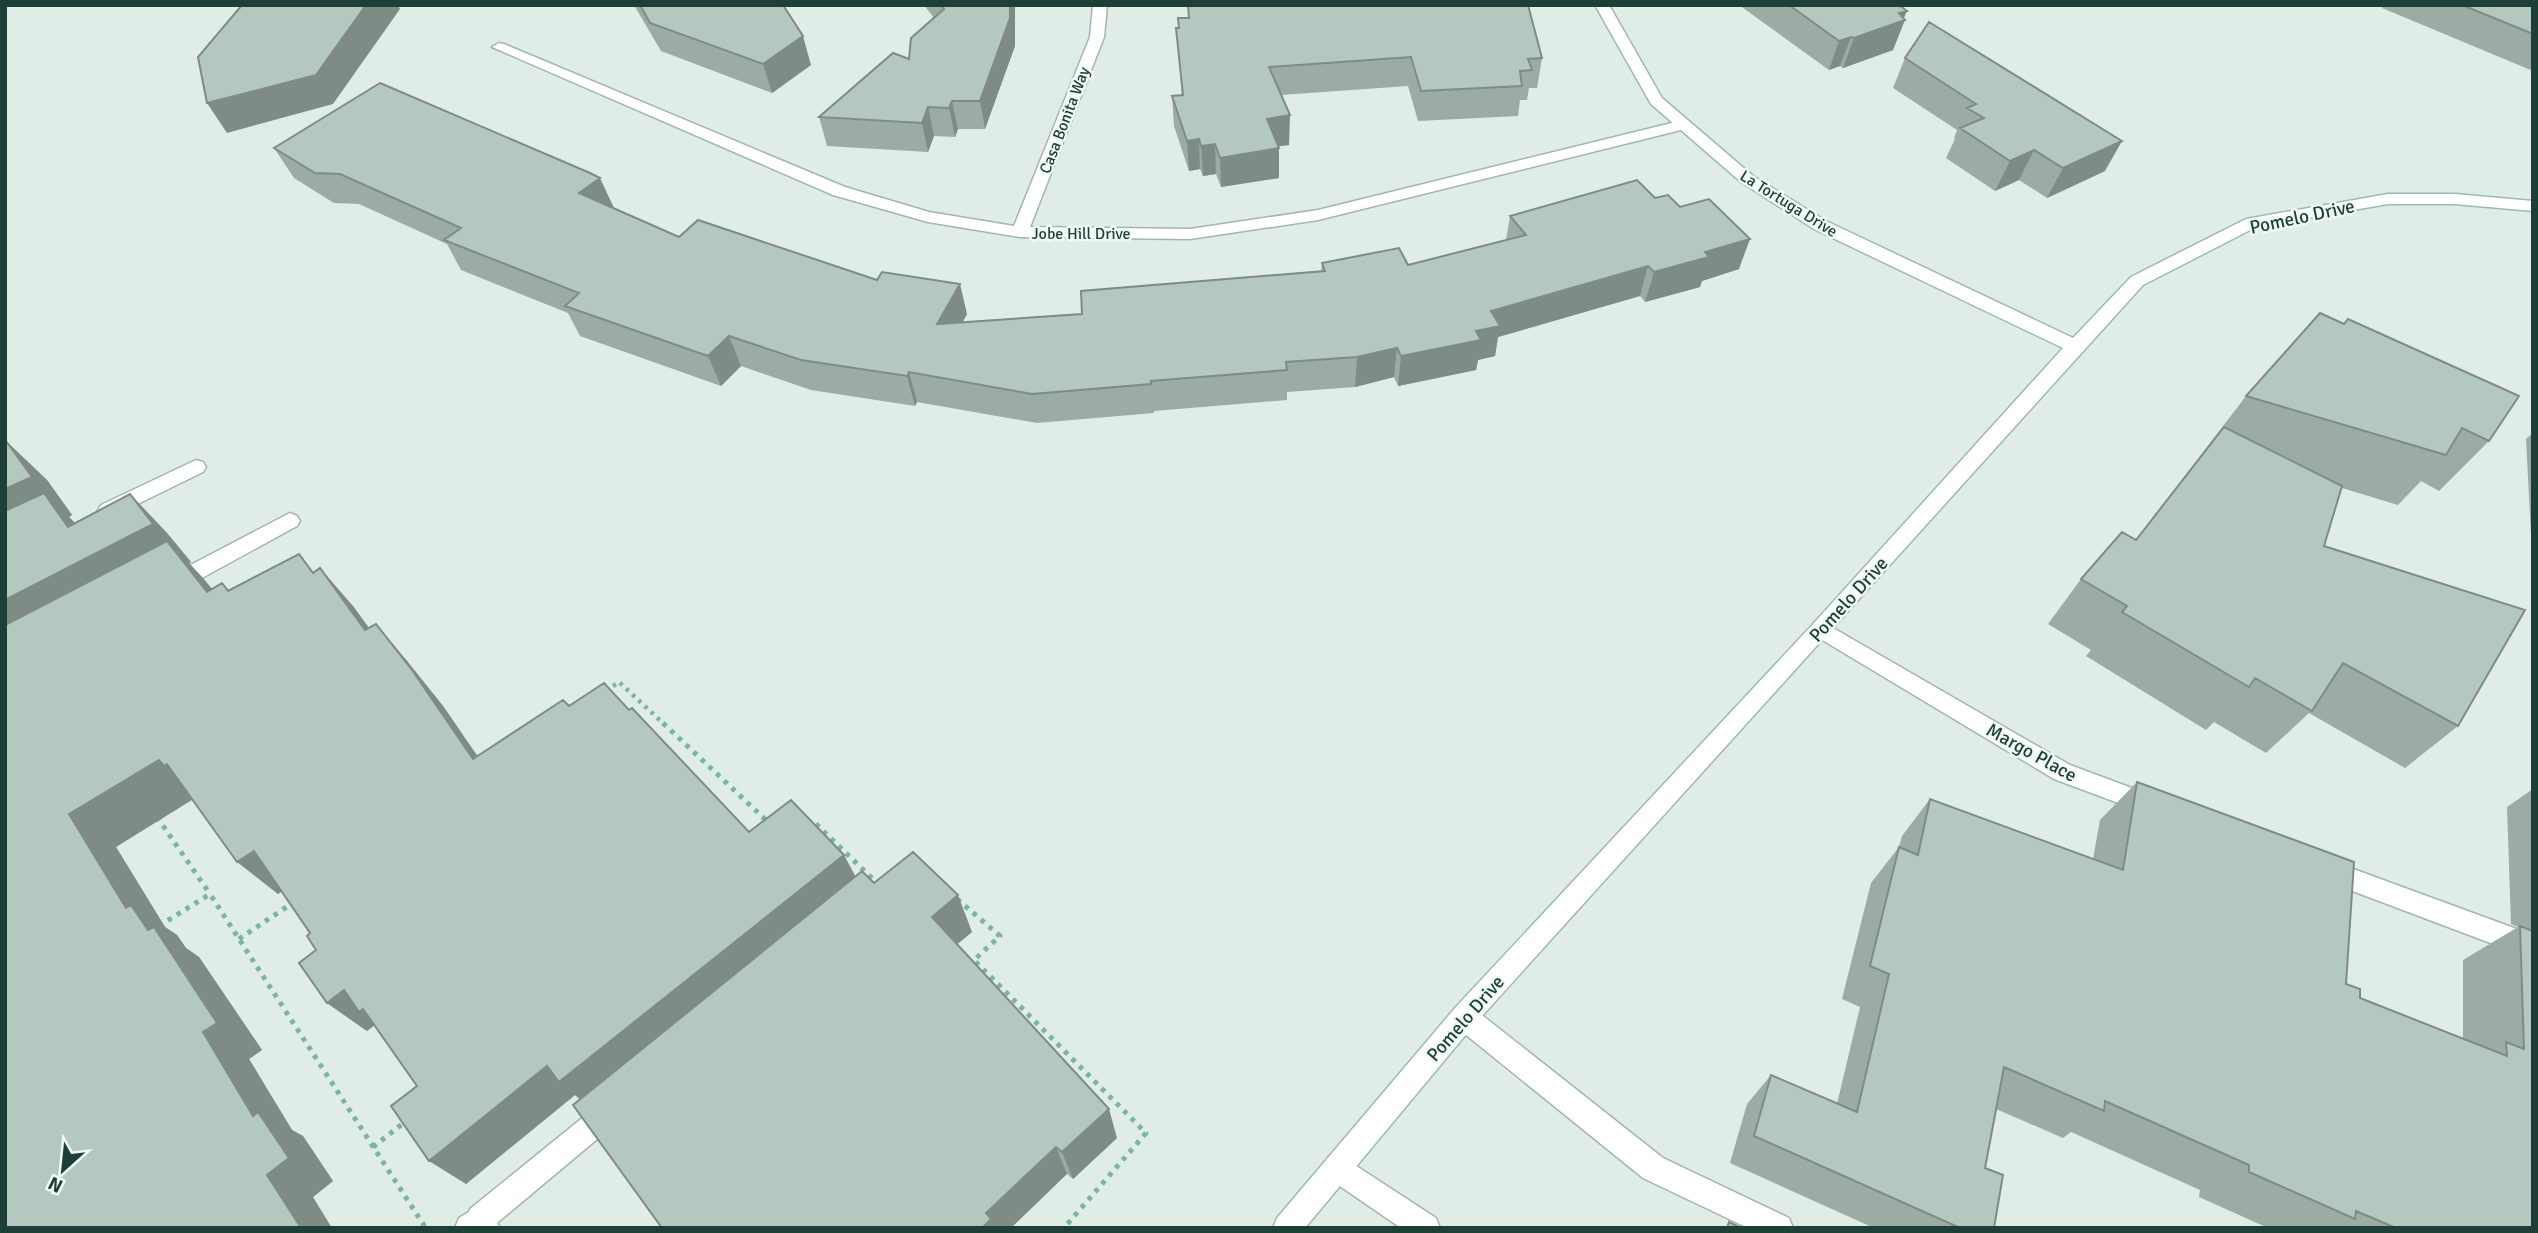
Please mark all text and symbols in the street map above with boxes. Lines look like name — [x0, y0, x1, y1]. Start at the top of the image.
street label: Casa Bonita Way — [1035, 64, 1095, 177]
street label: La Tortuga Drive — [1736, 166, 1841, 242]
street label: Pomelo Drive — [2248, 194, 2357, 240]
street label: Jobe Hill Drive — [1031, 224, 1131, 244]
street label: Pomelo Drive — [1804, 552, 1893, 647]
street label: Margo Place — [1982, 718, 2081, 788]
street label: Pomelo Drive — [1422, 971, 1510, 1067]
north arrow — [28, 1135, 98, 1205]
text: N — [44, 1171, 67, 1198]

